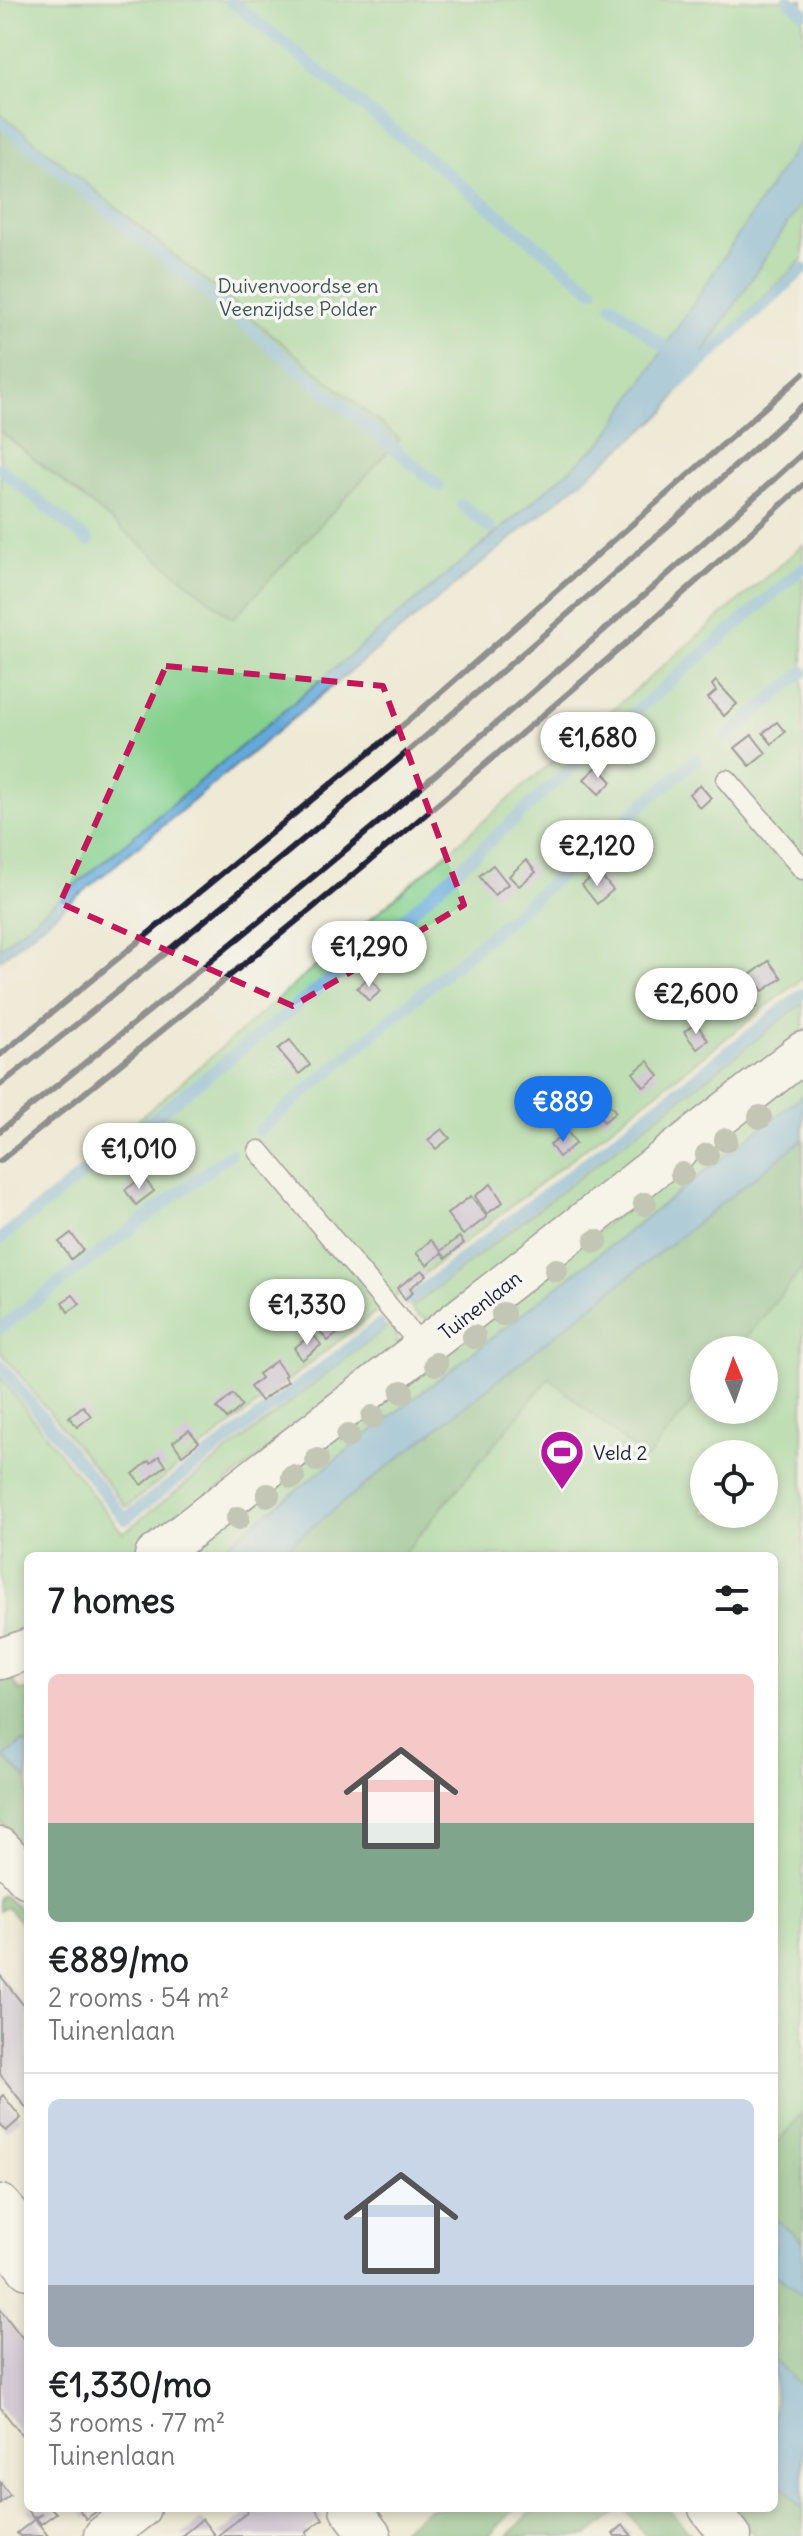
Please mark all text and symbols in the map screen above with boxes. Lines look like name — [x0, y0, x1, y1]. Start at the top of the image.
park label: Duivenvoordse en Veenzijdse Polder — [217, 273, 379, 321]
pin: €1,680 — [533, 712, 663, 780]
text: €1,680 — [558, 721, 638, 754]
pin: €2,120 — [532, 820, 662, 888]
text: €2,120 — [558, 829, 636, 862]
pin: €1,290 — [304, 921, 434, 989]
text: €1,290 — [330, 930, 408, 963]
pin: €2,600 — [631, 968, 761, 1036]
text: €2,600 — [653, 977, 739, 1010]
pin: €889 — [516, 1076, 610, 1144]
text: €889 — [532, 1085, 594, 1118]
pin: €1,010 — [74, 1123, 204, 1191]
text: €1,010 — [101, 1132, 177, 1165]
street label: Tuinenlaan — [434, 1265, 526, 1345]
pin: €1,330 — [242, 1279, 372, 1347]
text: €1,330 — [268, 1288, 346, 1321]
north arrow — [690, 1336, 778, 1424]
map controls — [690, 1336, 778, 1528]
sports icon: Veld 2 — [538, 1428, 586, 1491]
place label: Veld 2 — [593, 1440, 647, 1465]
button: locate — [690, 1440, 778, 1528]
icon: filters — [710, 1578, 754, 1622]
text: 7 homes — [48, 1579, 175, 1622]
icon: home — [329, 1726, 473, 1870]
text: €889/mo — [48, 1938, 189, 1981]
text: 2 rooms · 54 m² — [48, 1981, 230, 2014]
text: Tuinenlaan — [48, 2014, 175, 2047]
icon: home — [329, 2151, 473, 2295]
text: €1,330/mo — [48, 2363, 212, 2406]
text: 3 rooms · 77 m² — [48, 2406, 226, 2439]
text: Tuinenlaan — [48, 2439, 175, 2472]

